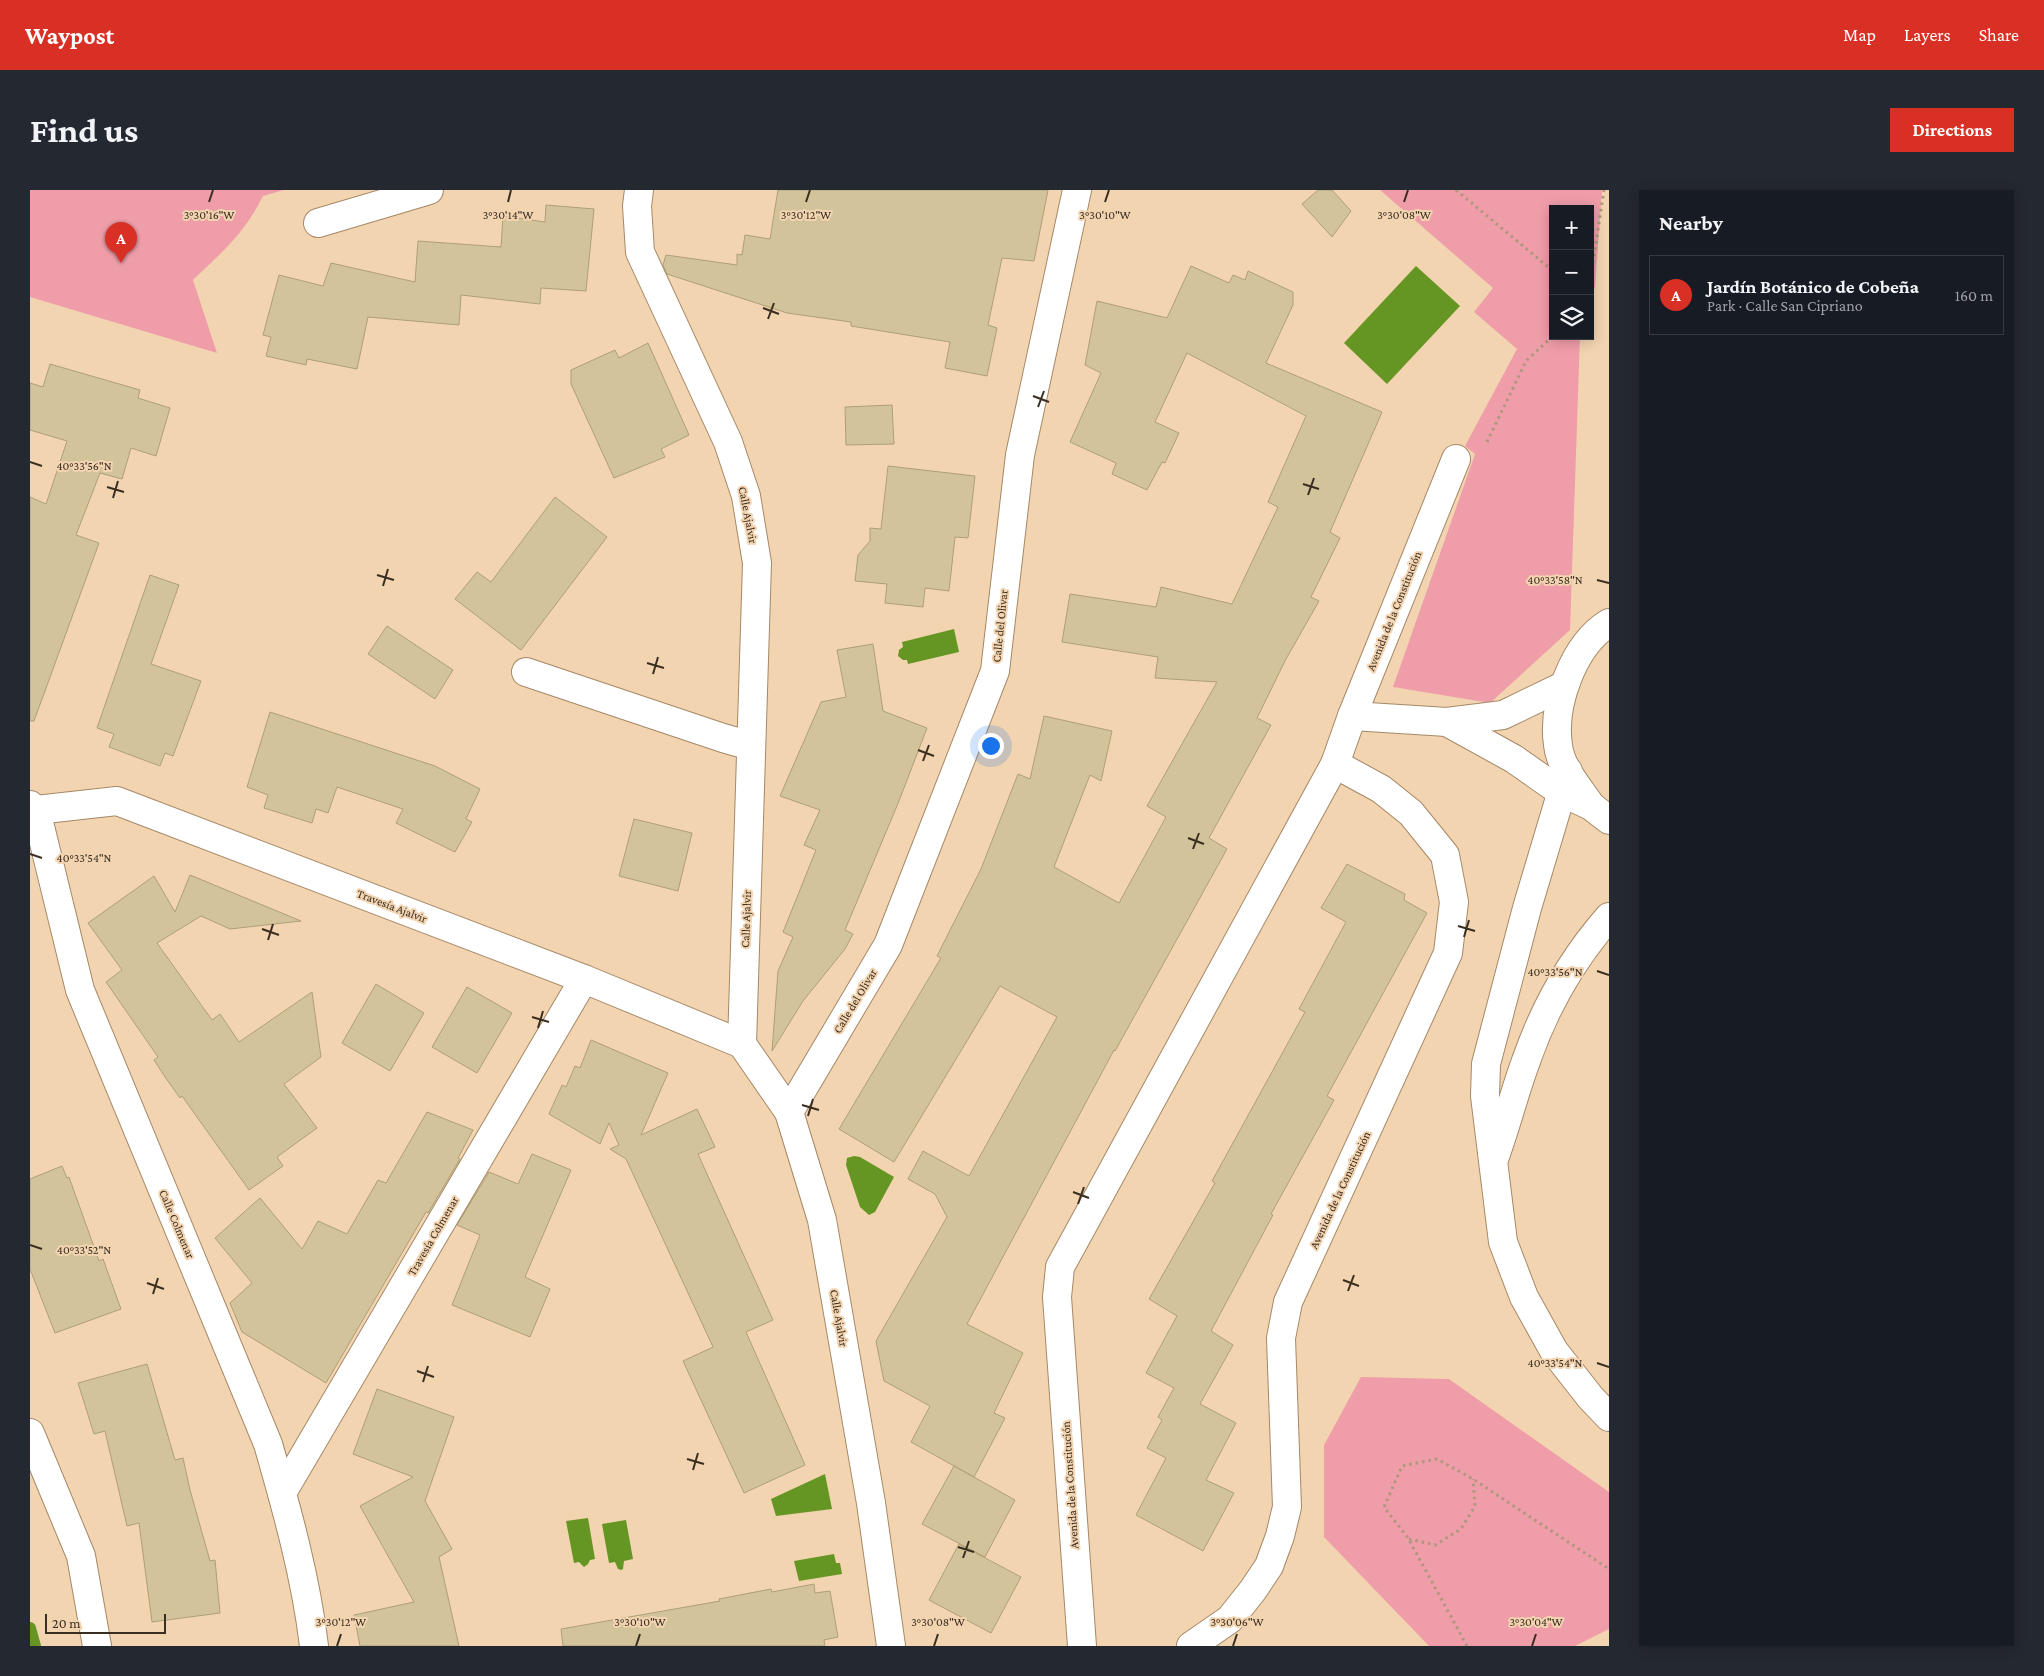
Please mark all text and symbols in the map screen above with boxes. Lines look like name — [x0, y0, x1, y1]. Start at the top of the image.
text: Waypost — [25, 22, 114, 49]
text: Map — [1843, 25, 1876, 45]
text: Layers — [1904, 25, 1951, 45]
text: Share — [1979, 25, 2019, 45]
button: Directions — [1890, 108, 2014, 152]
text: Find us — [30, 111, 138, 150]
map controls — [1549, 205, 1594, 340]
button: + — [1549, 205, 1594, 250]
text: 3°30'16"W — [184, 208, 234, 222]
text: 3°30'14"W — [483, 208, 533, 222]
text: 3°30'12"W — [781, 208, 831, 222]
text: 3°30'10"W — [1079, 208, 1131, 222]
text: 3°30'08"W — [1377, 208, 1431, 222]
text: Nearby — [1659, 211, 1723, 235]
pin: A — [105, 222, 137, 263]
button: − — [1549, 250, 1594, 295]
text: Jardín Botánico de Cobeña — [1707, 276, 1919, 297]
text: A — [1671, 287, 1681, 304]
text: 160 m — [1955, 287, 1993, 304]
button: layers — [1549, 295, 1594, 340]
text: Park · Calle San Cipriano — [1707, 297, 1863, 314]
text: 40°33'56"N — [56, 459, 112, 473]
street label: Calle Ajalvir — [736, 485, 761, 545]
street label: Avenida de la Constitución — [1364, 549, 1425, 673]
text: 40°33'58"N — [1527, 573, 1583, 587]
street label: Calle del Olivar — [989, 588, 1011, 663]
your location — [978, 733, 1004, 759]
text: 40°33'54"N — [57, 851, 112, 865]
street label: Travesía Ajalvir — [355, 886, 430, 926]
street label: Calle Ajalvir — [738, 889, 754, 948]
street label: Calle del Olivar — [830, 965, 880, 1036]
text: 40°33'56"N — [1527, 965, 1583, 979]
street label: Avenida de la Constitución — [1307, 1129, 1374, 1251]
street label: Calle Colmenar — [156, 1187, 198, 1261]
street label: Travesía Colmenar — [405, 1193, 462, 1278]
text: 40°33'52"N — [57, 1243, 111, 1257]
street label: Calle Ajalvir — [827, 1288, 851, 1348]
text: 40°33'54"N — [1528, 1356, 1583, 1370]
street label: Avenida de la Constitución — [1059, 1420, 1081, 1549]
scale bar — [45, 1611, 166, 1634]
text: 20 m — [52, 1615, 80, 1631]
text: 3°30'12"W — [316, 1615, 366, 1629]
text: 3°30'10"W — [614, 1615, 666, 1629]
text: 3°30'08"W — [911, 1615, 965, 1629]
text: 3°30'06"W — [1210, 1615, 1264, 1629]
text: 3°30'04"W — [1510, 1615, 1562, 1629]

